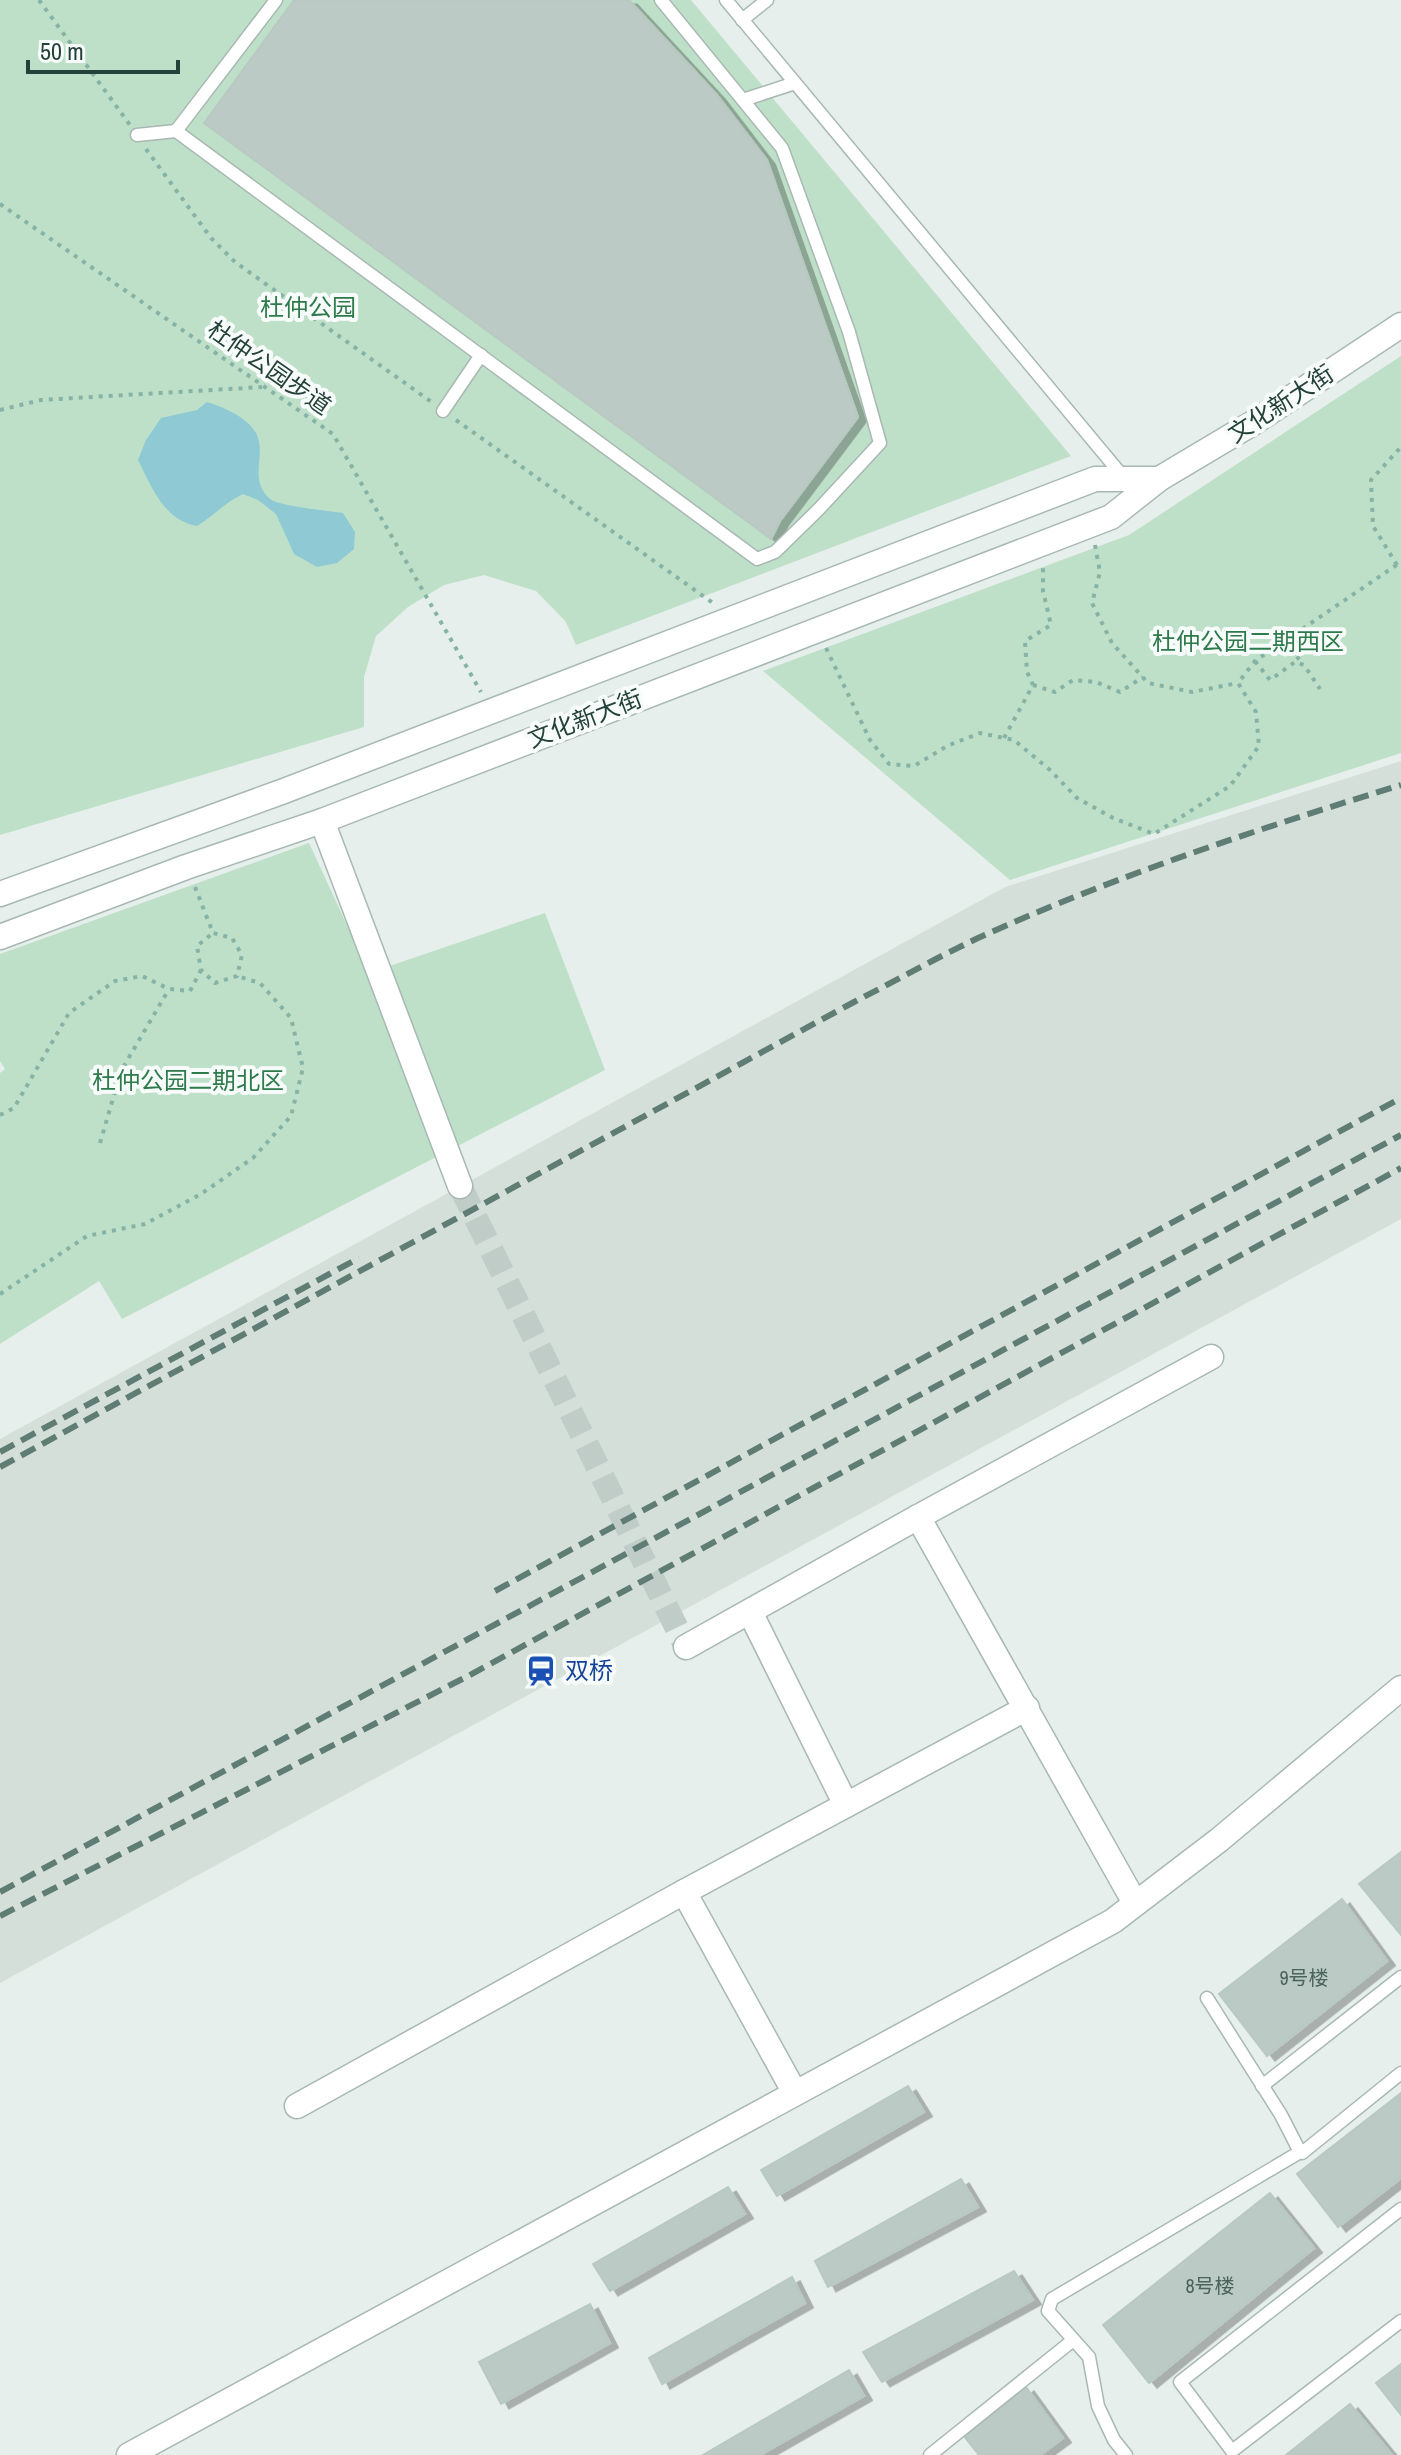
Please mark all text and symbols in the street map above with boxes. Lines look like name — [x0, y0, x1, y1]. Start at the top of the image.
scale bar — [28, 24, 178, 74]
text: 50 m — [40, 35, 84, 67]
park label: 杜仲公园 — [260, 291, 356, 323]
street label: 杜仲公园步道 — [201, 313, 338, 422]
street label: 文化新大街 — [1221, 357, 1339, 449]
park label: 杜仲公园二期西区 — [1152, 625, 1344, 657]
street label: 文化新大街 — [523, 682, 646, 755]
park label: 杜仲公园二期北区 — [92, 1064, 284, 1096]
station icon: 双桥 — [524, 1654, 558, 1688]
place label: 双桥 — [565, 1654, 613, 1686]
house number: 9号楼 — [1279, 1964, 1329, 1991]
house number: 8号楼 — [1185, 2272, 1235, 2299]

